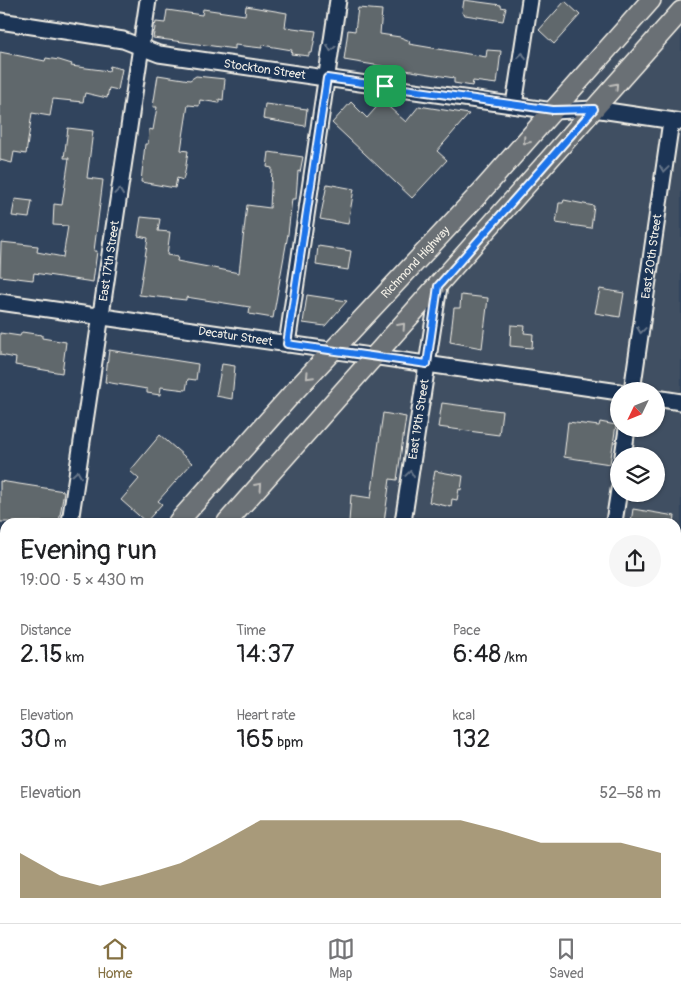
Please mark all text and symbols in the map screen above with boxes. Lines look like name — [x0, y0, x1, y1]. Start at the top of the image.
one-way arrow — [326, 45, 337, 53]
one-way arrow — [516, 52, 526, 61]
street label: Stockton Street — [223, 56, 307, 83]
pin — [364, 65, 406, 107]
icon: arrive — [371, 72, 399, 100]
one-way arrow — [609, 83, 618, 92]
one-way arrow — [523, 135, 531, 144]
one-way arrow — [659, 165, 670, 173]
one-way arrow — [114, 188, 124, 197]
street label: East 20th Street — [638, 213, 665, 300]
street label: East 17th Street — [96, 219, 123, 302]
street label: Richmond Highway — [378, 223, 453, 302]
one-way arrow — [397, 322, 406, 331]
street label: Decatur Street — [197, 324, 274, 350]
one-way arrow — [636, 326, 647, 334]
one-way arrow — [306, 370, 315, 379]
street label: East 19th Street — [406, 378, 433, 461]
north arrow — [610, 382, 665, 438]
map controls — [610, 382, 665, 502]
button: layers — [610, 447, 665, 502]
one-way arrow — [71, 470, 82, 478]
one-way arrow — [405, 470, 415, 479]
one-way arrow — [254, 483, 263, 492]
text: Evening run — [20, 533, 157, 568]
button: share — [609, 535, 661, 587]
text: 19:00 · 5 × 430 m — [20, 570, 144, 590]
text: Distance — [20, 622, 71, 639]
text: Time — [236, 622, 266, 639]
text: Pace — [453, 622, 480, 639]
text: 2.15 — [20, 639, 63, 670]
text: 14:37 — [236, 639, 294, 670]
text: 6:48 — [453, 639, 501, 670]
text: km — [63, 649, 84, 666]
text: /km — [501, 649, 527, 666]
text: Elevation — [20, 707, 73, 724]
text: Heart rate — [236, 707, 295, 724]
text: kcal — [453, 707, 475, 724]
text: 30 — [20, 724, 51, 755]
text: 165 — [236, 724, 274, 755]
text: 132 — [453, 724, 490, 755]
text: m — [51, 734, 67, 751]
text: bpm — [274, 734, 303, 751]
text: Elevation — [20, 783, 81, 803]
text: 52–58 m — [600, 783, 661, 803]
tab: Home — [97, 935, 132, 982]
tab: Map — [327, 935, 355, 982]
tab: Saved — [549, 935, 584, 982]

